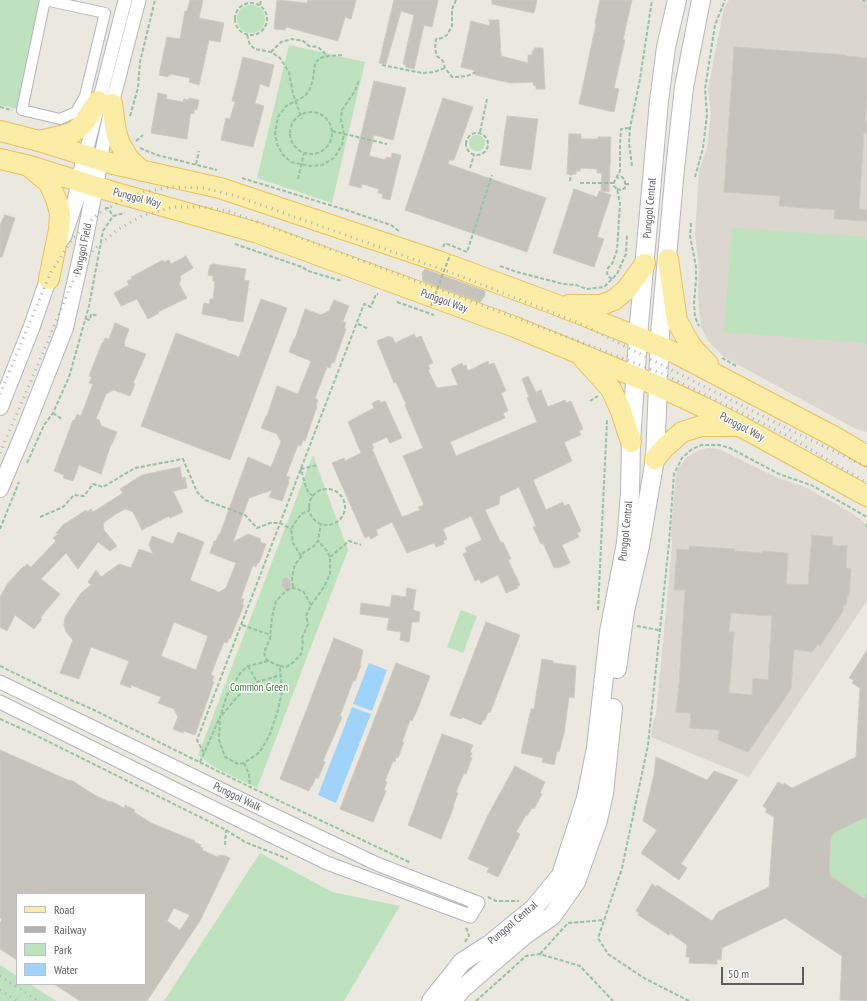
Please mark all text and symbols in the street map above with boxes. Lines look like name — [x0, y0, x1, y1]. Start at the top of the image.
street label: Punggol Central — [641, 177, 659, 239]
street label: Punggol Way — [112, 185, 162, 211]
street label: Punggol Field — [71, 222, 95, 276]
street label: Punggol Way — [419, 286, 469, 316]
street label: Punggol Way — [717, 410, 767, 444]
street label: Punggol Central — [616, 500, 636, 562]
park label: Common Green — [230, 681, 288, 695]
street label: Punggol Walk — [211, 780, 263, 814]
legend — [16, 893, 146, 985]
street label: Punggol Central — [486, 898, 540, 948]
text: Road — [54, 902, 74, 917]
text: Railway — [54, 922, 86, 937]
text: Park — [54, 942, 72, 957]
scale bar — [723, 959, 806, 985]
text: Water — [54, 962, 78, 977]
text: 50 m — [728, 966, 749, 981]

